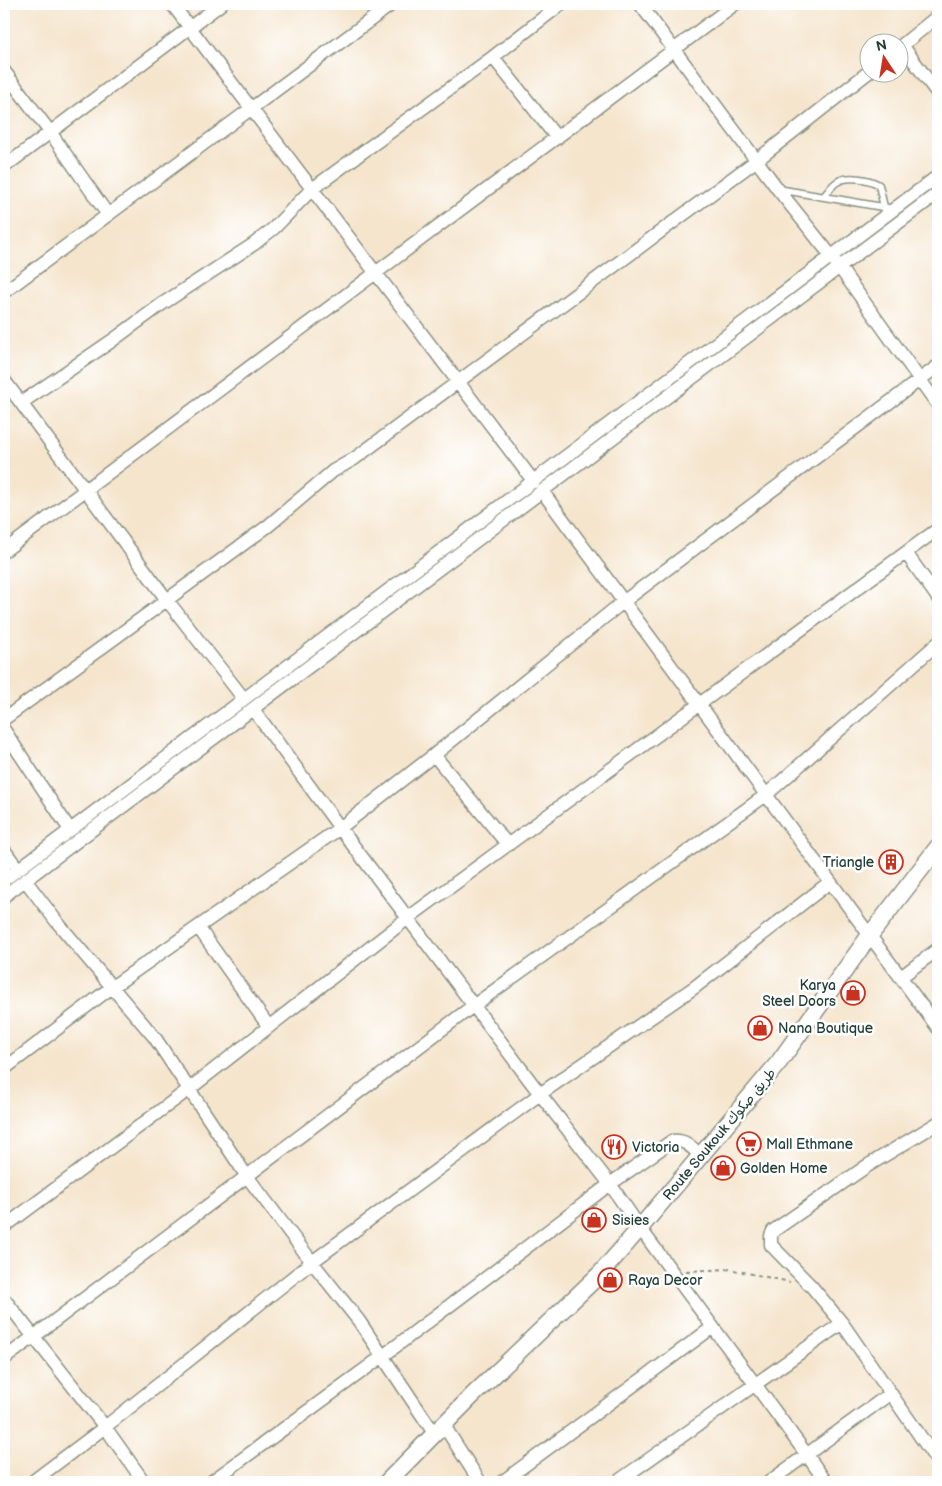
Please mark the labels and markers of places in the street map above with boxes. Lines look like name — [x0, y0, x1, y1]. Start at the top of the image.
building icon: Triangle — [878, 849, 904, 875]
place label: Triangle — [823, 854, 874, 871]
place label: Karya Steel Doors — [762, 977, 836, 1010]
shop icon: Karya Steel Doors — [840, 980, 866, 1006]
shop icon: Nana Boutique — [747, 1015, 773, 1041]
place label: Nana Boutique — [778, 1020, 873, 1037]
supermarket icon: Mall Ethmane — [736, 1131, 762, 1157]
restaurant icon: Victoria — [601, 1134, 627, 1160]
place label: Mall Ethmane — [766, 1136, 853, 1153]
place label: Victoria — [632, 1139, 680, 1156]
shop icon: Golden Home — [710, 1155, 736, 1181]
place label: Golden Home — [740, 1160, 828, 1177]
shop icon: Sisies — [581, 1207, 607, 1233]
place label: Sisies — [612, 1212, 649, 1229]
shop icon: Raya Decor — [597, 1267, 623, 1293]
place label: Raya Decor — [628, 1272, 703, 1289]

